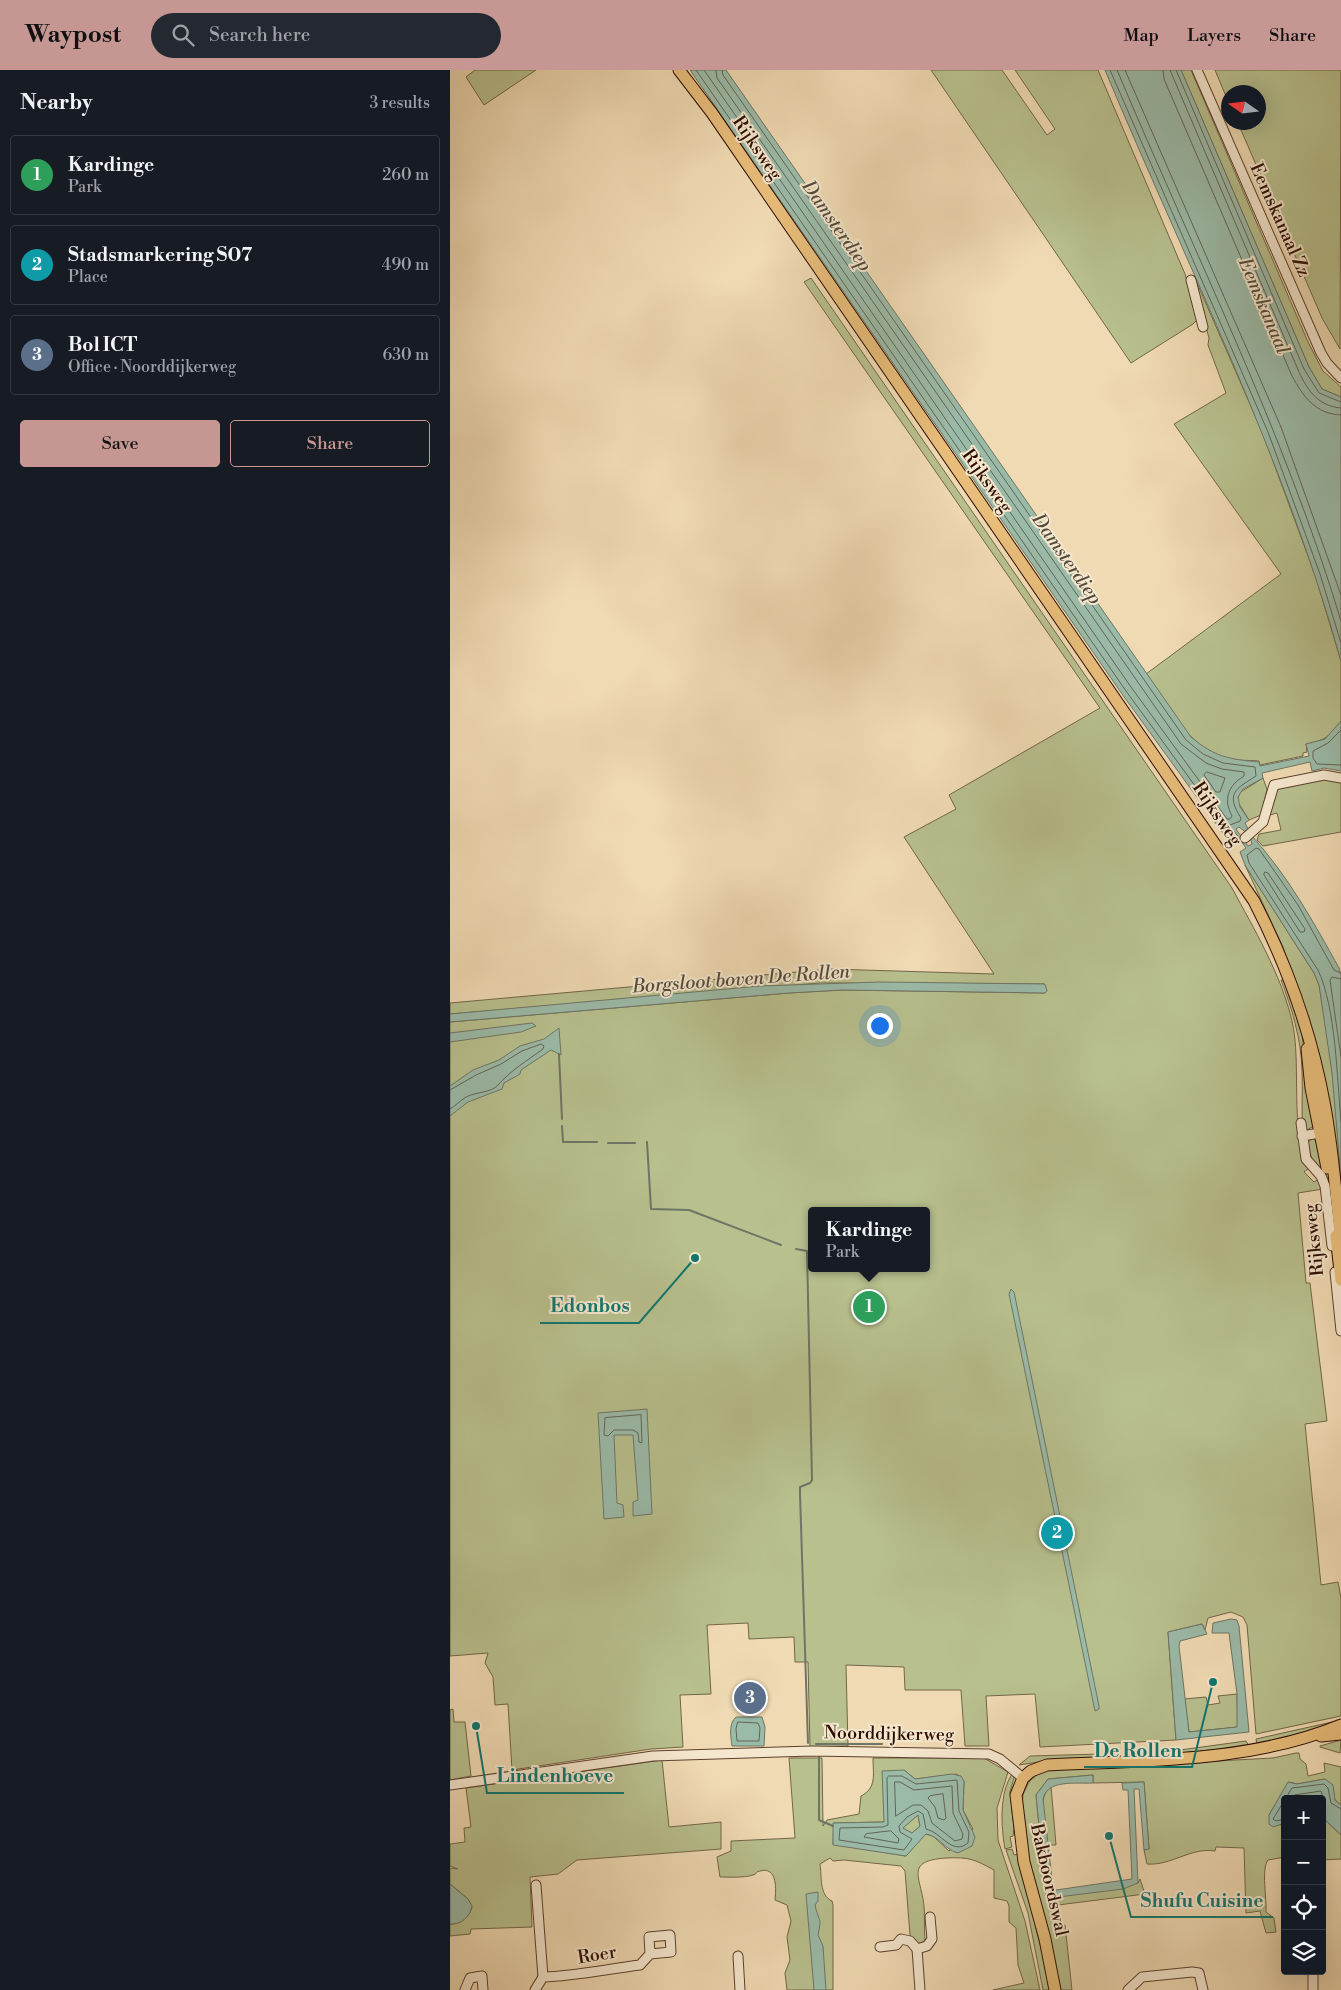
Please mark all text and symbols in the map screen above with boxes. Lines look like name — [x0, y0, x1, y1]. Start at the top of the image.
search box — [151, 13, 501, 58]
text: Waypost — [25, 20, 121, 50]
icon: search — [169, 21, 197, 49]
text: Search here — [209, 23, 310, 47]
text: Map — [1124, 24, 1159, 47]
text: Layers — [1187, 24, 1241, 47]
text: Share — [1269, 24, 1316, 47]
north arrow — [1221, 85, 1266, 130]
text: Nearby — [20, 90, 93, 116]
text: 3 results — [369, 93, 430, 113]
street label: Rijksweg — [727, 111, 787, 185]
text: Kardinge — [68, 153, 154, 177]
street label: Eemskanaal Zz — [1245, 159, 1315, 281]
text: 1 — [33, 165, 41, 185]
text: 260 m — [382, 165, 429, 185]
water label: Damsterdiep — [796, 175, 877, 277]
text: Park — [68, 177, 101, 197]
text: Stadsmarkering S07 — [68, 243, 252, 267]
water label: Eemskanaal — [1233, 253, 1295, 358]
text: 2 — [32, 255, 42, 275]
text: 490 m — [382, 255, 429, 275]
text: Place — [68, 267, 108, 287]
text: Bol ICT — [68, 333, 137, 357]
text: 3 — [32, 345, 42, 365]
text: 630 m — [383, 345, 429, 365]
text: Office · Noorddijkerweg — [68, 357, 236, 377]
button: Save — [20, 420, 220, 467]
button: Share — [230, 420, 430, 467]
street label: Rijksweg — [957, 444, 1018, 518]
water label: Damsterdiep — [1026, 508, 1107, 610]
street label: Rijksweg — [1187, 777, 1247, 851]
water label: Borgsloot boven De Rollen — [630, 959, 851, 999]
your location — [867, 1013, 893, 1039]
street label: Rijksweg — [1299, 1202, 1329, 1278]
popup — [808, 1207, 930, 1272]
text: Kardinge — [826, 1218, 912, 1242]
text: Park — [826, 1242, 859, 1262]
pin: 1 — [853, 1288, 885, 1326]
callout: Edonbos — [540, 1289, 639, 1323]
text: Edonbos — [550, 1294, 630, 1318]
pin: 2 — [1041, 1514, 1073, 1552]
pin: 3 — [734, 1679, 766, 1717]
street label: Noorddijkerweg — [824, 1721, 955, 1747]
callout: De Rollen — [1084, 1733, 1192, 1767]
text: De Rollen — [1094, 1739, 1182, 1763]
callout: Lindenhoeve — [487, 1759, 624, 1793]
text: Lindenhoeve — [497, 1764, 613, 1788]
map controls — [1281, 1795, 1326, 1975]
button: + — [1281, 1795, 1326, 1840]
street label: Bakboordswal — [1025, 1821, 1073, 1939]
button: − — [1281, 1840, 1326, 1885]
callout: Shufu Cuisine — [1131, 1883, 1273, 1917]
button: locate — [1281, 1885, 1326, 1930]
text: Shufu Cuisine — [1141, 1889, 1263, 1913]
button: layers — [1281, 1930, 1326, 1975]
street label: Roer — [576, 1941, 618, 1969]

